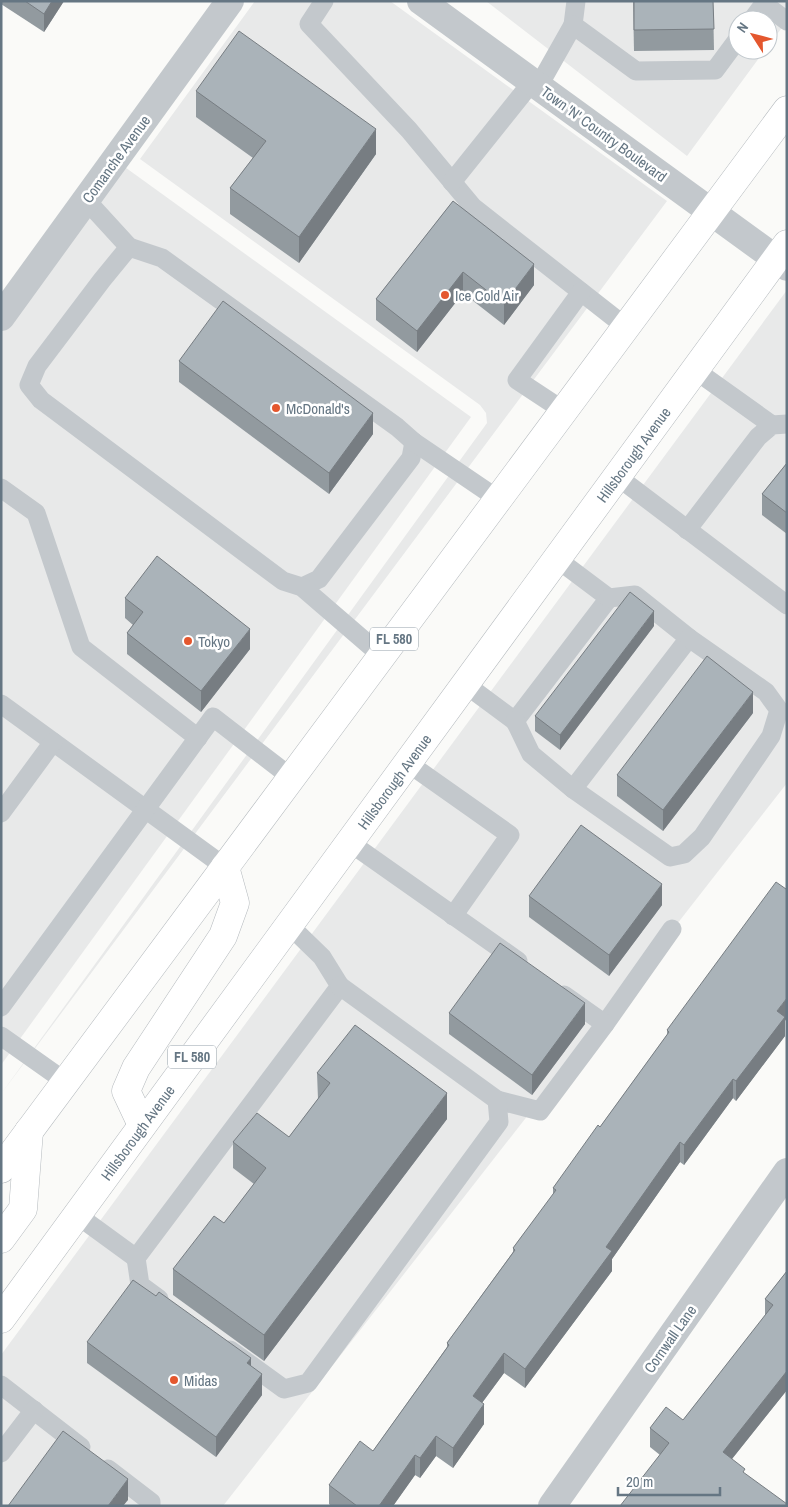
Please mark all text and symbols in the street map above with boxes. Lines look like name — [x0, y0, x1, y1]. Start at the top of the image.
north arrow — [728, 10, 778, 60]
text: N — [733, 19, 752, 36]
street label: Town 'N' Country Boulevard — [537, 81, 671, 187]
street label: Comanche Avenue — [77, 111, 155, 207]
place label: Ice Cold Air — [455, 285, 519, 306]
marker: Ice Cold Air — [439, 289, 451, 301]
place label: McDonald's — [286, 398, 350, 419]
marker: McDonald's — [270, 402, 282, 414]
street label: Hillsborough Avenue — [591, 402, 675, 506]
road number: FL 580 — [370, 628, 418, 650]
place label: Tokyo — [198, 631, 230, 652]
marker: Tokyo — [182, 635, 194, 647]
street label: Hillsborough Avenue — [352, 729, 436, 833]
road number: FL 580 — [168, 1046, 216, 1068]
street label: Hillsborough Avenue — [95, 1080, 179, 1184]
street label: Cornwall Lane — [639, 1301, 701, 1377]
place label: Midas — [184, 1370, 218, 1391]
marker: Midas — [168, 1374, 180, 1386]
scale bar — [618, 1464, 720, 1496]
text: 20 m — [626, 1471, 653, 1492]

